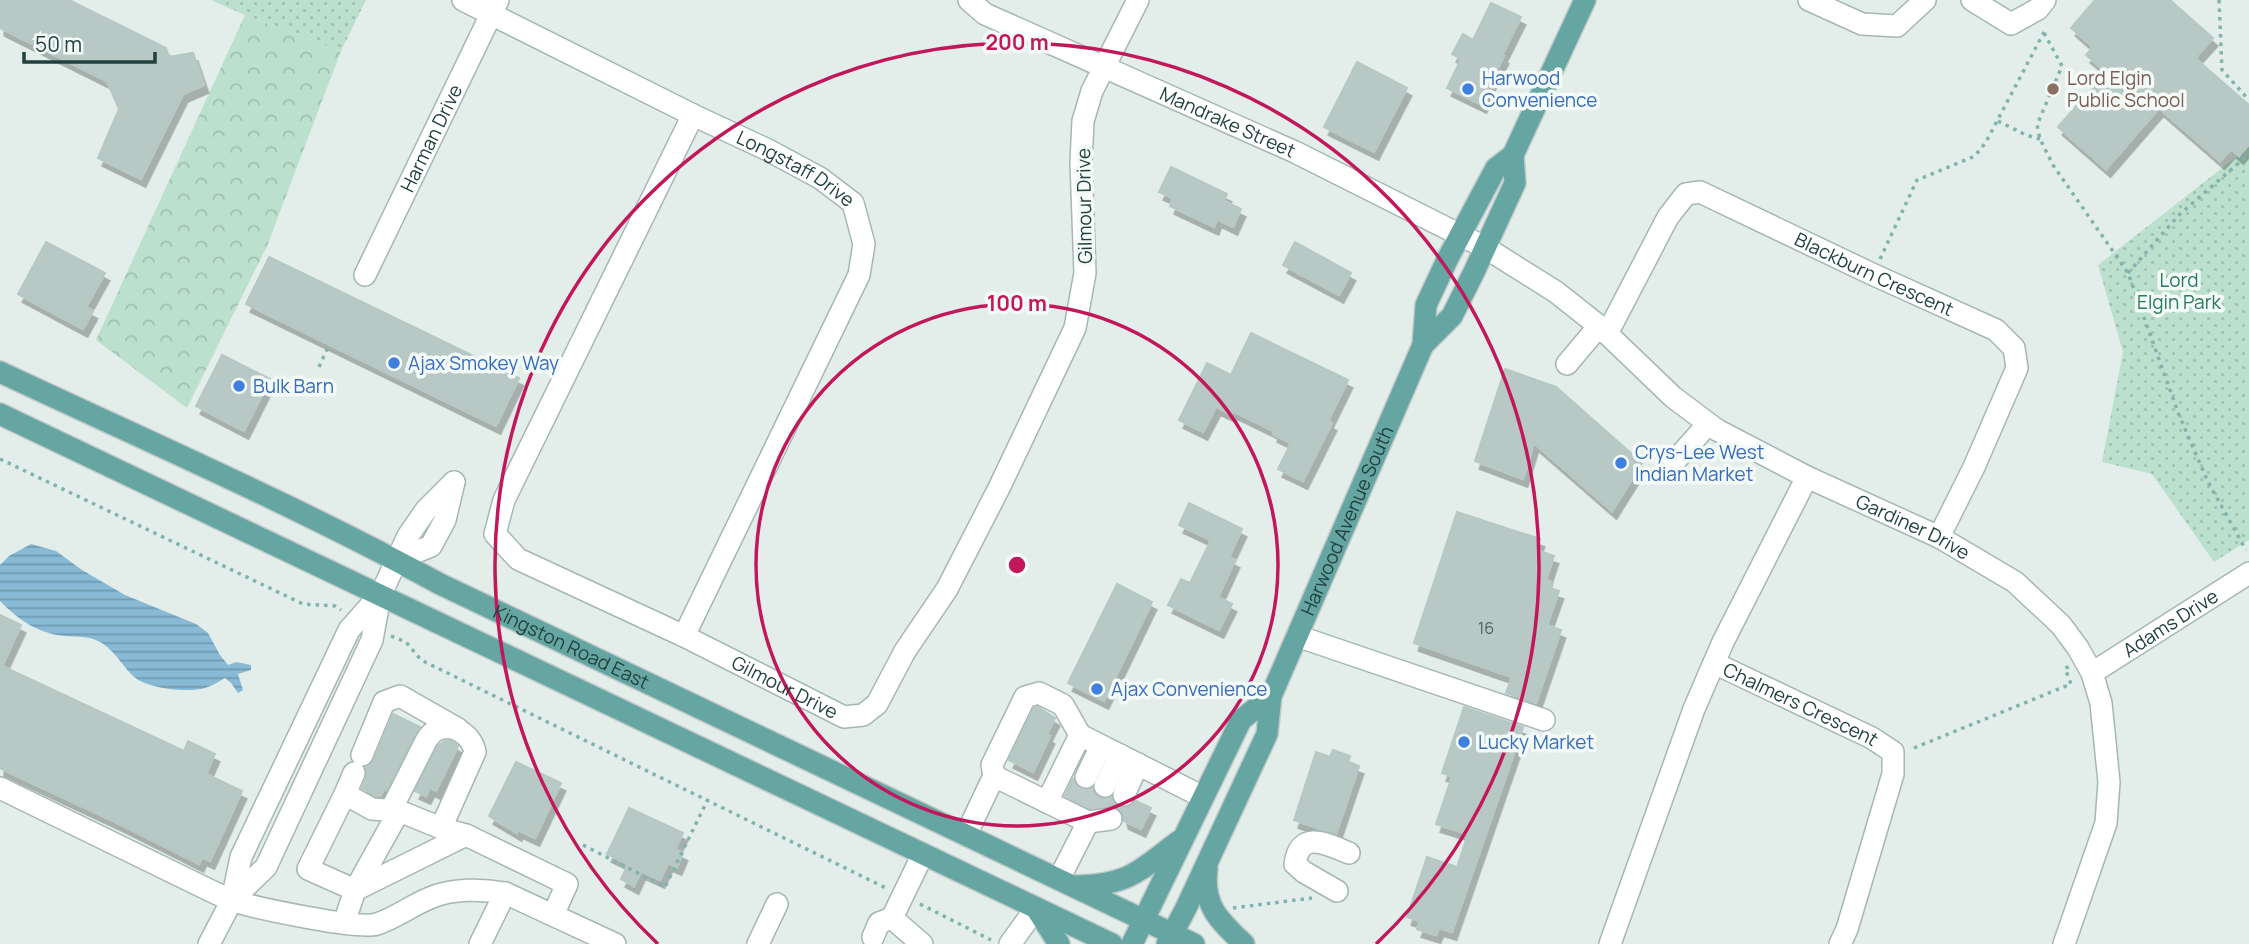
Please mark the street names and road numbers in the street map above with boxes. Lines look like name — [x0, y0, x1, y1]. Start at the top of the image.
street label: Harman Drive — [394, 80, 468, 196]
street label: Mandrake Street — [1156, 80, 1300, 164]
street label: Longstaff Drive — [732, 124, 860, 213]
street label: Gilmour Drive — [1070, 148, 1098, 264]
street label: Blackburn Crescent — [1790, 226, 1958, 322]
street label: Harwood Avenue South — [1294, 422, 1399, 619]
street label: Gardiner Drive — [1852, 488, 1975, 565]
street label: Adams Drive — [2118, 583, 2223, 663]
street label: Kingston Road East — [489, 598, 653, 695]
street label: Gilmour Drive — [727, 649, 842, 725]
street label: Chalmers Crescent — [1719, 656, 1884, 752]

